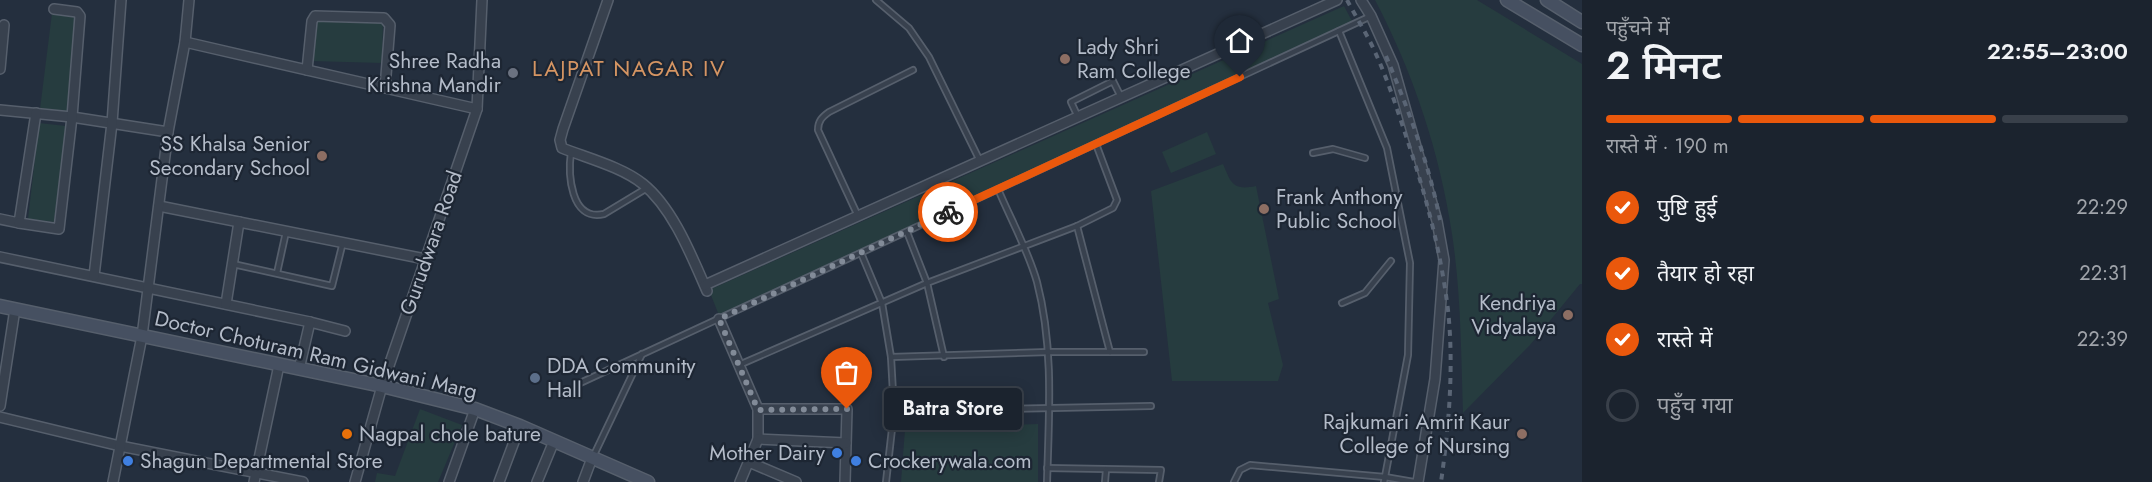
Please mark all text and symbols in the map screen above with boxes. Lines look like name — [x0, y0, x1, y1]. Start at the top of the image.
text: पहुँचने में — [1606, 14, 1670, 43]
pin — [1214, 15, 1265, 77]
icon: home — [1223, 24, 1256, 57]
place label: Lady Shri Ram College — [1077, 32, 1191, 86]
text: 22:55–23:00 — [1987, 35, 2128, 67]
text: 2 मिनट — [1606, 37, 1721, 94]
place label: Shree Radha Krishna Mandir — [367, 46, 502, 100]
district label: LAJPAT NAGAR IV — [532, 52, 726, 84]
marker: Lady Shri Ram College — [1058, 52, 1072, 66]
marker: Shree Radha Krishna Mandir — [506, 66, 520, 80]
place label: SS Khalsa Senior Secondary School — [149, 129, 311, 183]
text: रास्ते में · 190 m — [1606, 132, 1729, 161]
marker: SS Khalsa Senior Secondary School — [315, 149, 329, 163]
street label: Gurudwara Road — [392, 167, 470, 319]
courier — [918, 182, 978, 242]
place label: Frank Anthony Public School — [1276, 182, 1403, 236]
icon: check — [1606, 191, 1639, 224]
text: पुष्टि हुई — [1657, 191, 1717, 223]
text: 22:29 — [2076, 193, 2128, 222]
icon: bike — [932, 196, 965, 229]
marker: Frank Anthony Public School — [1257, 202, 1271, 216]
icon: check — [1606, 257, 1639, 290]
text: तैयार हो रहा — [1657, 257, 1754, 289]
text: 22:31 — [2079, 259, 2128, 288]
place label: Kendriya Vidyalaya — [1471, 288, 1556, 342]
street label: Doctor Choturam Ram Gidwani Marg — [152, 303, 480, 407]
marker: Kendriya Vidyalaya — [1561, 308, 1575, 322]
icon: check — [1606, 323, 1639, 356]
text: रास्ते में — [1657, 323, 1713, 355]
text: 22:39 — [2077, 325, 2128, 354]
pin — [821, 347, 872, 409]
place label: DDA Community Hall — [547, 351, 696, 405]
icon: bag — [830, 356, 863, 389]
marker: DDA Community Hall — [528, 371, 542, 385]
callout: Batra Store — [883, 388, 1021, 430]
text: पहुँच गया — [1657, 389, 1733, 421]
text: Batra Store — [902, 394, 1004, 423]
place label: Rajkumari Amrit Kaur College of Nursing — [1323, 407, 1511, 461]
place label: Nagpal chole bature — [359, 419, 541, 449]
marker: Nagpal chole bature — [340, 427, 354, 441]
marker: Rajkumari Amrit Kaur College of Nursing — [1515, 427, 1529, 441]
place label: Mother Dairy — [709, 438, 826, 468]
place label: Shagun Departmental Store — [140, 446, 383, 476]
marker: Mother Dairy — [830, 446, 844, 460]
place label: Crockerywala.com — [868, 446, 1032, 476]
marker: Shagun Departmental Store — [121, 454, 135, 468]
marker: Crockerywala.com — [849, 454, 863, 468]

